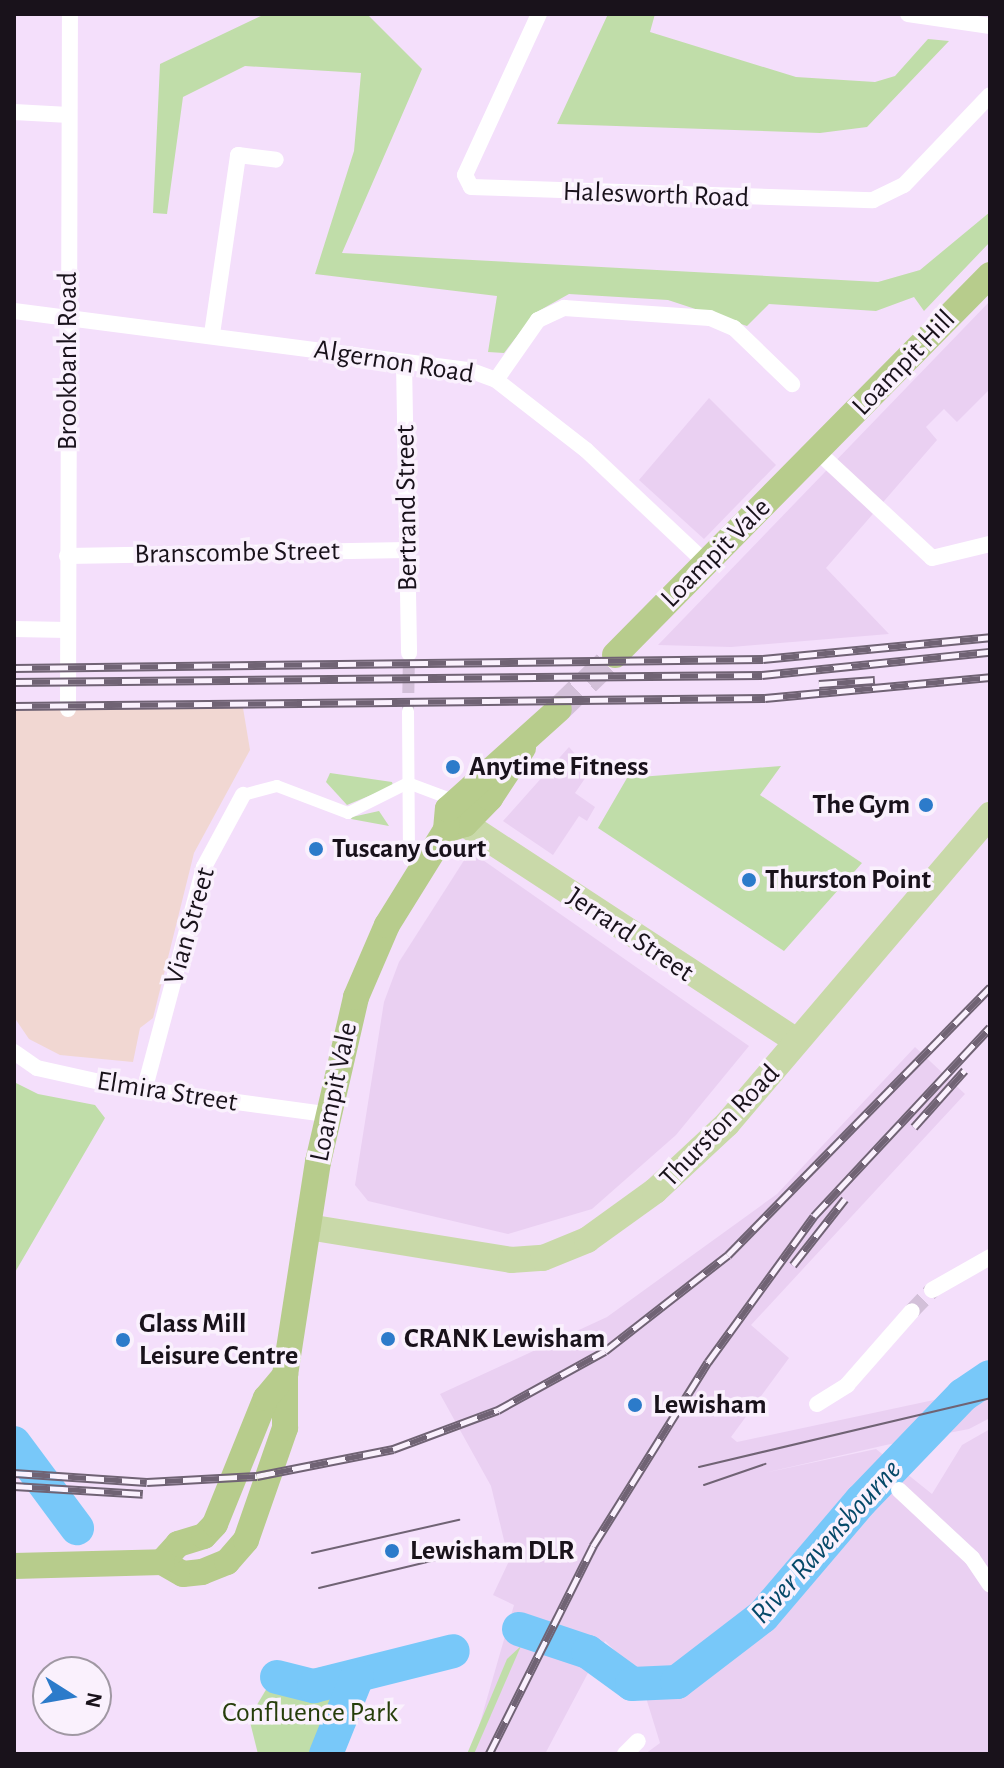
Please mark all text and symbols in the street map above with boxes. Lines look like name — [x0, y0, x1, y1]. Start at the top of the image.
street label: Halesworth Road — [562, 175, 750, 215]
street label: Brookbank Road — [51, 272, 85, 450]
street label: Loampit Hill — [845, 303, 963, 423]
street label: Algernon Road — [312, 333, 476, 391]
street label: Bertrand Street — [389, 424, 425, 592]
street label: Loampit Vale — [654, 491, 778, 615]
street label: Branscombe Street — [134, 534, 340, 572]
place label: Anytime Fitness — [469, 750, 648, 784]
marker: Anytime Fitness — [444, 758, 462, 776]
place label: The Gym — [812, 788, 910, 822]
marker: The Gym — [917, 796, 935, 814]
place label: Tuscany Court — [332, 832, 486, 866]
marker: Tuscany Court — [307, 840, 325, 858]
place label: Thurston Point — [765, 863, 931, 897]
street label: Vian Street — [157, 864, 223, 988]
marker: Thurston Point — [740, 871, 758, 889]
street label: Jerrard Street — [560, 880, 700, 990]
street label: Loampit Vale — [303, 1019, 365, 1165]
street label: Thurston Road — [653, 1057, 787, 1195]
street label: Elmira Street — [94, 1064, 240, 1120]
place label: Glass Mill Leisure Centre — [139, 1307, 298, 1373]
place label: CRANK Lewisham — [404, 1322, 605, 1356]
marker: CRANK Lewisham — [379, 1330, 397, 1348]
marker: Glass Mill Leisure Centre — [114, 1331, 132, 1349]
place label: Lewisham — [653, 1388, 767, 1422]
marker: Lewisham — [624, 1394, 646, 1416]
water label: River Ravensbourne — [743, 1452, 909, 1632]
place label: Lewisham DLR — [410, 1534, 575, 1568]
marker: Lewisham DLR — [381, 1540, 403, 1562]
north arrow — [32, 1656, 112, 1736]
text: N — [81, 1691, 106, 1710]
park label: Confluence Park — [222, 1696, 398, 1730]

